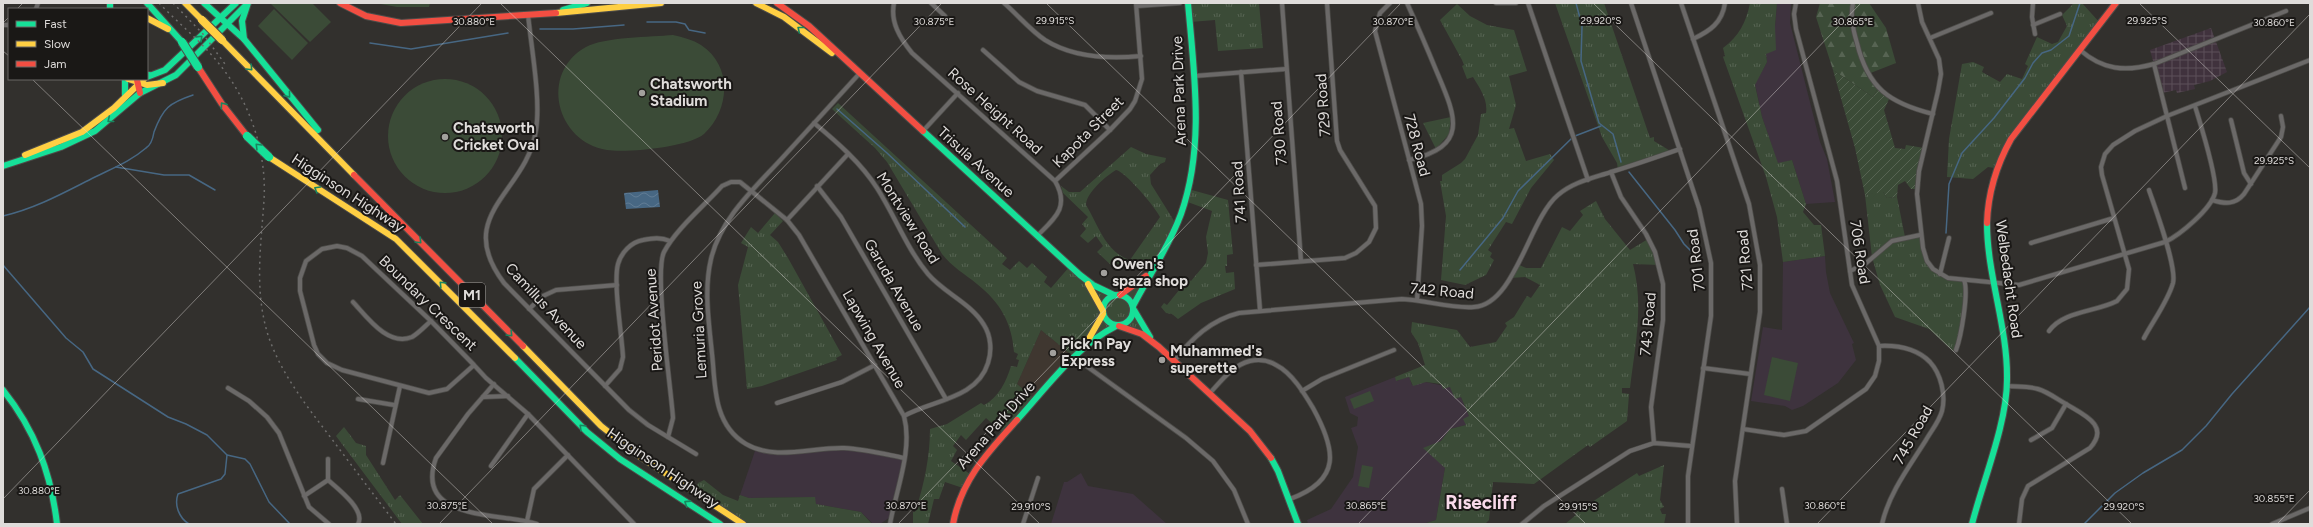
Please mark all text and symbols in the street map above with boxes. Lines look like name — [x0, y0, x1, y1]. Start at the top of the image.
legend — [8, 8, 148, 80]
text: 29.915°S — [1036, 14, 1074, 27]
text: 29.920°S — [1581, 14, 1621, 27]
text: 29.925°S — [2127, 14, 2167, 27]
text: 30.880°E — [453, 15, 495, 28]
text: 30.875°E — [914, 15, 954, 28]
text: 30.870°E — [1372, 15, 1414, 28]
text: 30.865°E — [1832, 15, 1874, 28]
text: 30.860°E — [2253, 16, 2295, 29]
text: Fast — [44, 17, 67, 31]
one-way arrow — [798, 27, 805, 34]
one-way arrow — [195, 35, 203, 43]
street label: Arena Park Drive — [1168, 36, 1190, 146]
text: Slow — [44, 37, 71, 51]
text: Jam — [44, 57, 67, 71]
one-way arrow — [245, 63, 253, 71]
street label: Rose Height Road — [944, 64, 1046, 158]
street label: 729 Road — [1312, 73, 1334, 137]
place label: Chatsworth Stadium — [650, 75, 732, 110]
marker: Chatsworth Stadium — [637, 88, 647, 98]
one-way arrow — [283, 91, 290, 98]
street label: Kapota Street — [1049, 92, 1128, 171]
street label: 730 Road — [1267, 100, 1291, 166]
one-way arrow — [221, 102, 228, 109]
street label: 728 Road — [1400, 112, 1434, 178]
one-way arrow — [107, 116, 115, 123]
place label: Chatsworth Cricket Oval — [453, 119, 539, 154]
street label: Trisula Avenue — [934, 123, 1018, 201]
marker: Chatsworth Cricket Oval — [440, 132, 450, 142]
one-way arrow — [255, 143, 263, 151]
street label: Higginson Highway — [288, 150, 408, 236]
text: 29.925°S — [2254, 154, 2294, 167]
street label: 741 Road — [1228, 161, 1250, 223]
street label: Montview Road — [873, 169, 943, 267]
one-way arrow — [314, 186, 321, 193]
street label: 706 Road — [1846, 219, 1874, 285]
street label: Welbedacht Road — [1992, 219, 2026, 339]
street label: 701 Road — [1683, 228, 1709, 292]
street label: 721 Road — [1733, 229, 1757, 291]
one-way arrow — [414, 236, 422, 244]
street label: Garuda Avenue — [860, 236, 928, 334]
street label: Boundary Crescent — [375, 252, 481, 355]
place label: Owen's spaza shop — [1112, 255, 1188, 290]
street label: Camillus Avenue — [502, 259, 590, 353]
street label: Peridot Avenue — [641, 268, 667, 372]
marker: Owen's spaza shop — [1099, 268, 1109, 278]
street label: 742 Road — [1409, 279, 1475, 303]
one-way arrow — [439, 281, 447, 289]
street label: Lemuria Grove — [687, 281, 711, 379]
road number: M1 — [459, 283, 485, 307]
street label: Lapwing Avenue — [838, 286, 910, 392]
street label: 743 Road — [1636, 291, 1660, 357]
one-way arrow — [505, 329, 513, 337]
place label: Pick n Pay Express — [1061, 335, 1132, 370]
place label: Muhammed's superette — [1170, 342, 1262, 377]
marker: Pick n Pay Express — [1048, 348, 1058, 358]
marker: Muhammed's superette — [1157, 355, 1167, 365]
street label: Arena Park Drive — [953, 378, 1039, 472]
street label: 745 Road — [1890, 403, 1936, 467]
one-way arrow — [579, 424, 587, 432]
street label: Higginson Highway — [604, 424, 722, 512]
text: 30.880°E — [18, 484, 60, 497]
district label: Risecliff — [1445, 491, 1517, 514]
text: 30.855°E — [2253, 492, 2295, 505]
text: 30.875°E — [427, 499, 467, 512]
text: 30.870°E — [885, 499, 927, 512]
text: 30.865°E — [1345, 499, 1387, 512]
text: 30.860°E — [1804, 499, 1846, 512]
text: 29.910°S — [1011, 500, 1051, 513]
text: 29.915°S — [1559, 500, 1597, 513]
text: 29.920°S — [2104, 500, 2144, 513]
one-way arrow — [685, 501, 692, 508]

